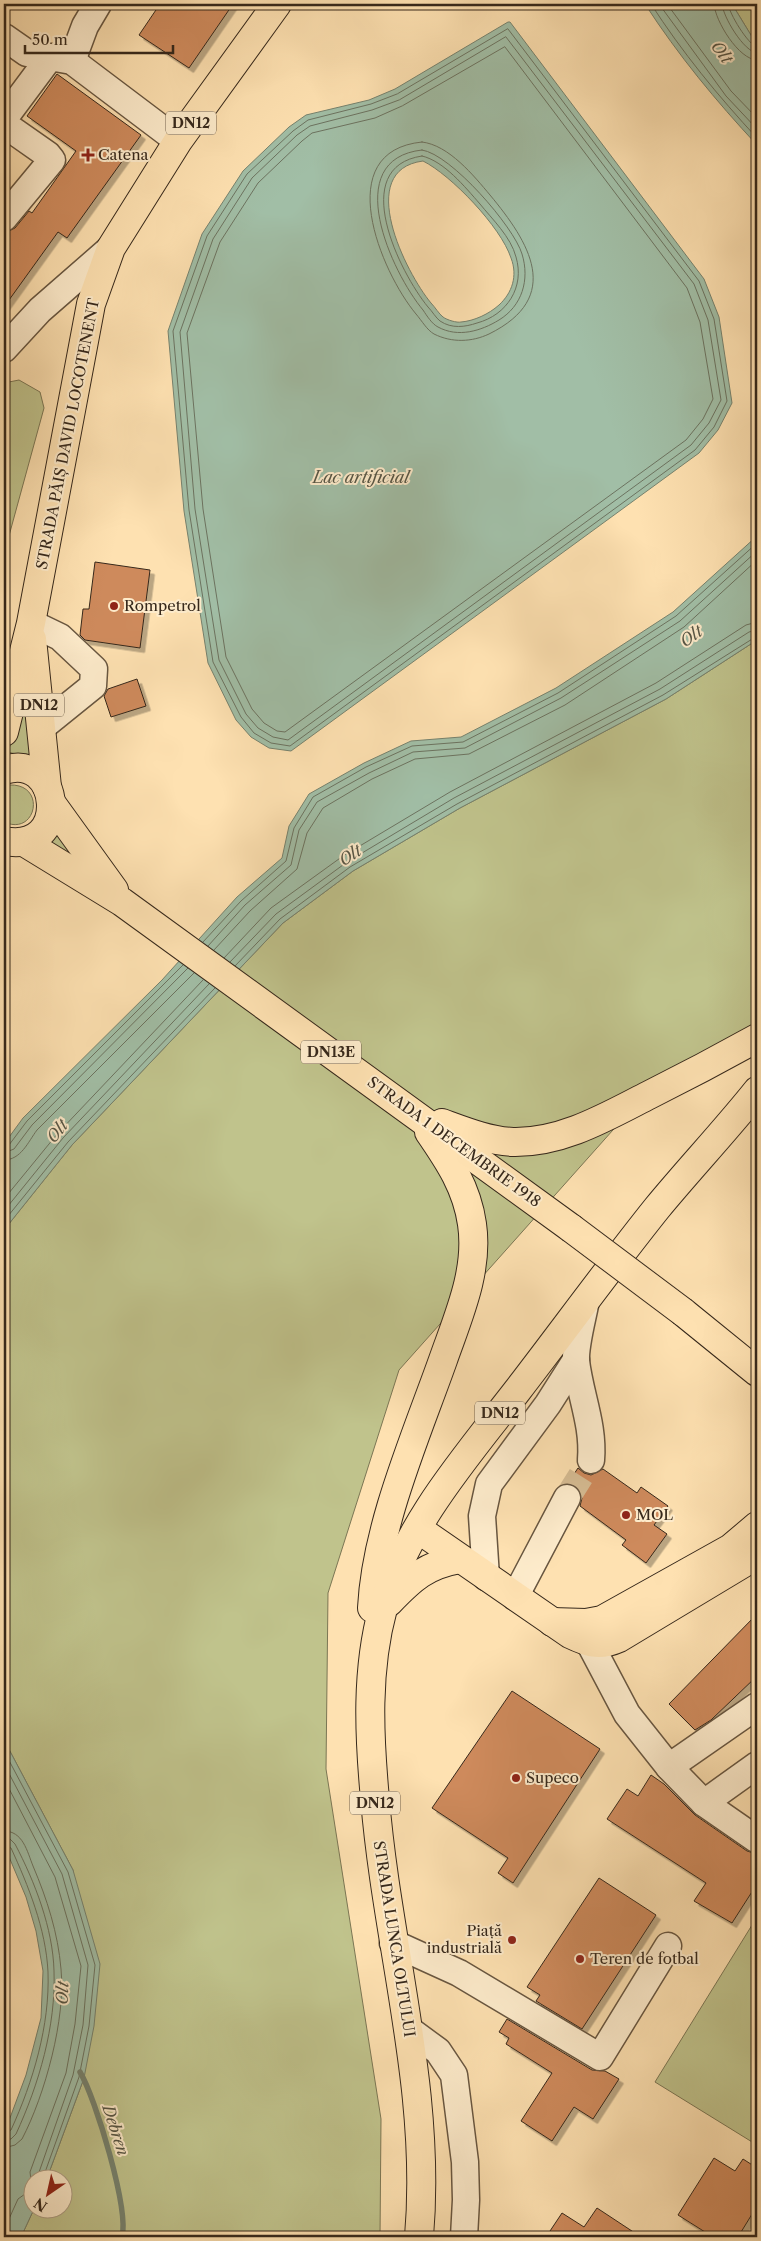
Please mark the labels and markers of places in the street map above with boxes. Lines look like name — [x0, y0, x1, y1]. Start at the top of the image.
place label: Catena — [98, 145, 149, 164]
marker: Catena — [82, 149, 94, 161]
place label: Rompetrol — [124, 596, 201, 615]
marker: Rompetrol — [108, 600, 120, 612]
place label: MOL — [636, 1505, 673, 1524]
marker: MOL — [620, 1509, 632, 1521]
place label: Supeco — [526, 1768, 579, 1787]
marker: Supeco — [510, 1772, 522, 1784]
place label: Piață industrială — [427, 1921, 502, 1957]
marker: Piață industrială — [506, 1934, 518, 1946]
place label: Teren de fotbal — [590, 1949, 699, 1968]
marker: Teren de fotbal — [574, 1953, 586, 1965]

